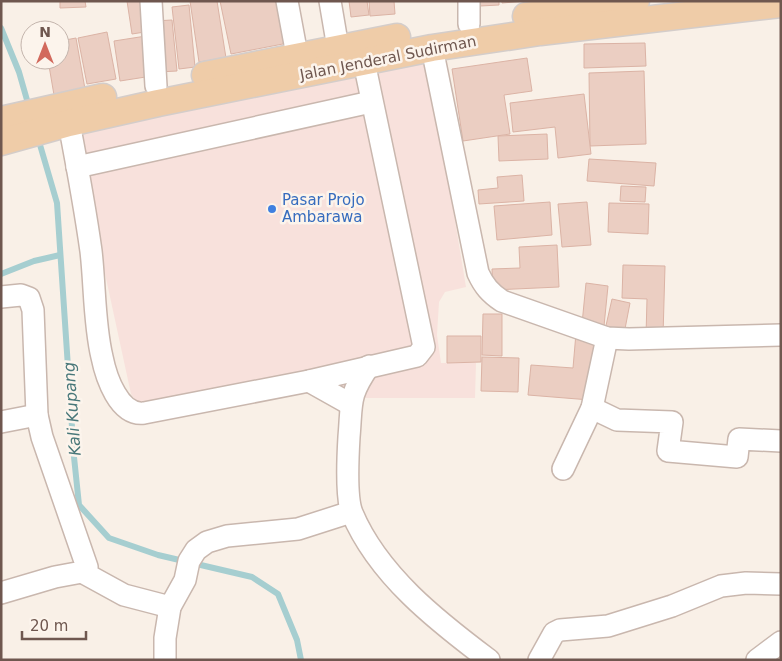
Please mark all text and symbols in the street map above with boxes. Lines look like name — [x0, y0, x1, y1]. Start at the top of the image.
north arrow — [20, 20, 70, 70]
text: N — [39, 24, 51, 40]
street label: Jalan Jenderal Sudirman — [297, 32, 478, 84]
place label: Pasar Projo Ambarawa — [282, 191, 365, 226]
marker: Pasar Projo Ambarawa — [266, 203, 278, 215]
water label: Kali Kupang — [59, 361, 85, 457]
scale bar — [22, 608, 86, 640]
text: 20 m — [30, 617, 68, 635]

